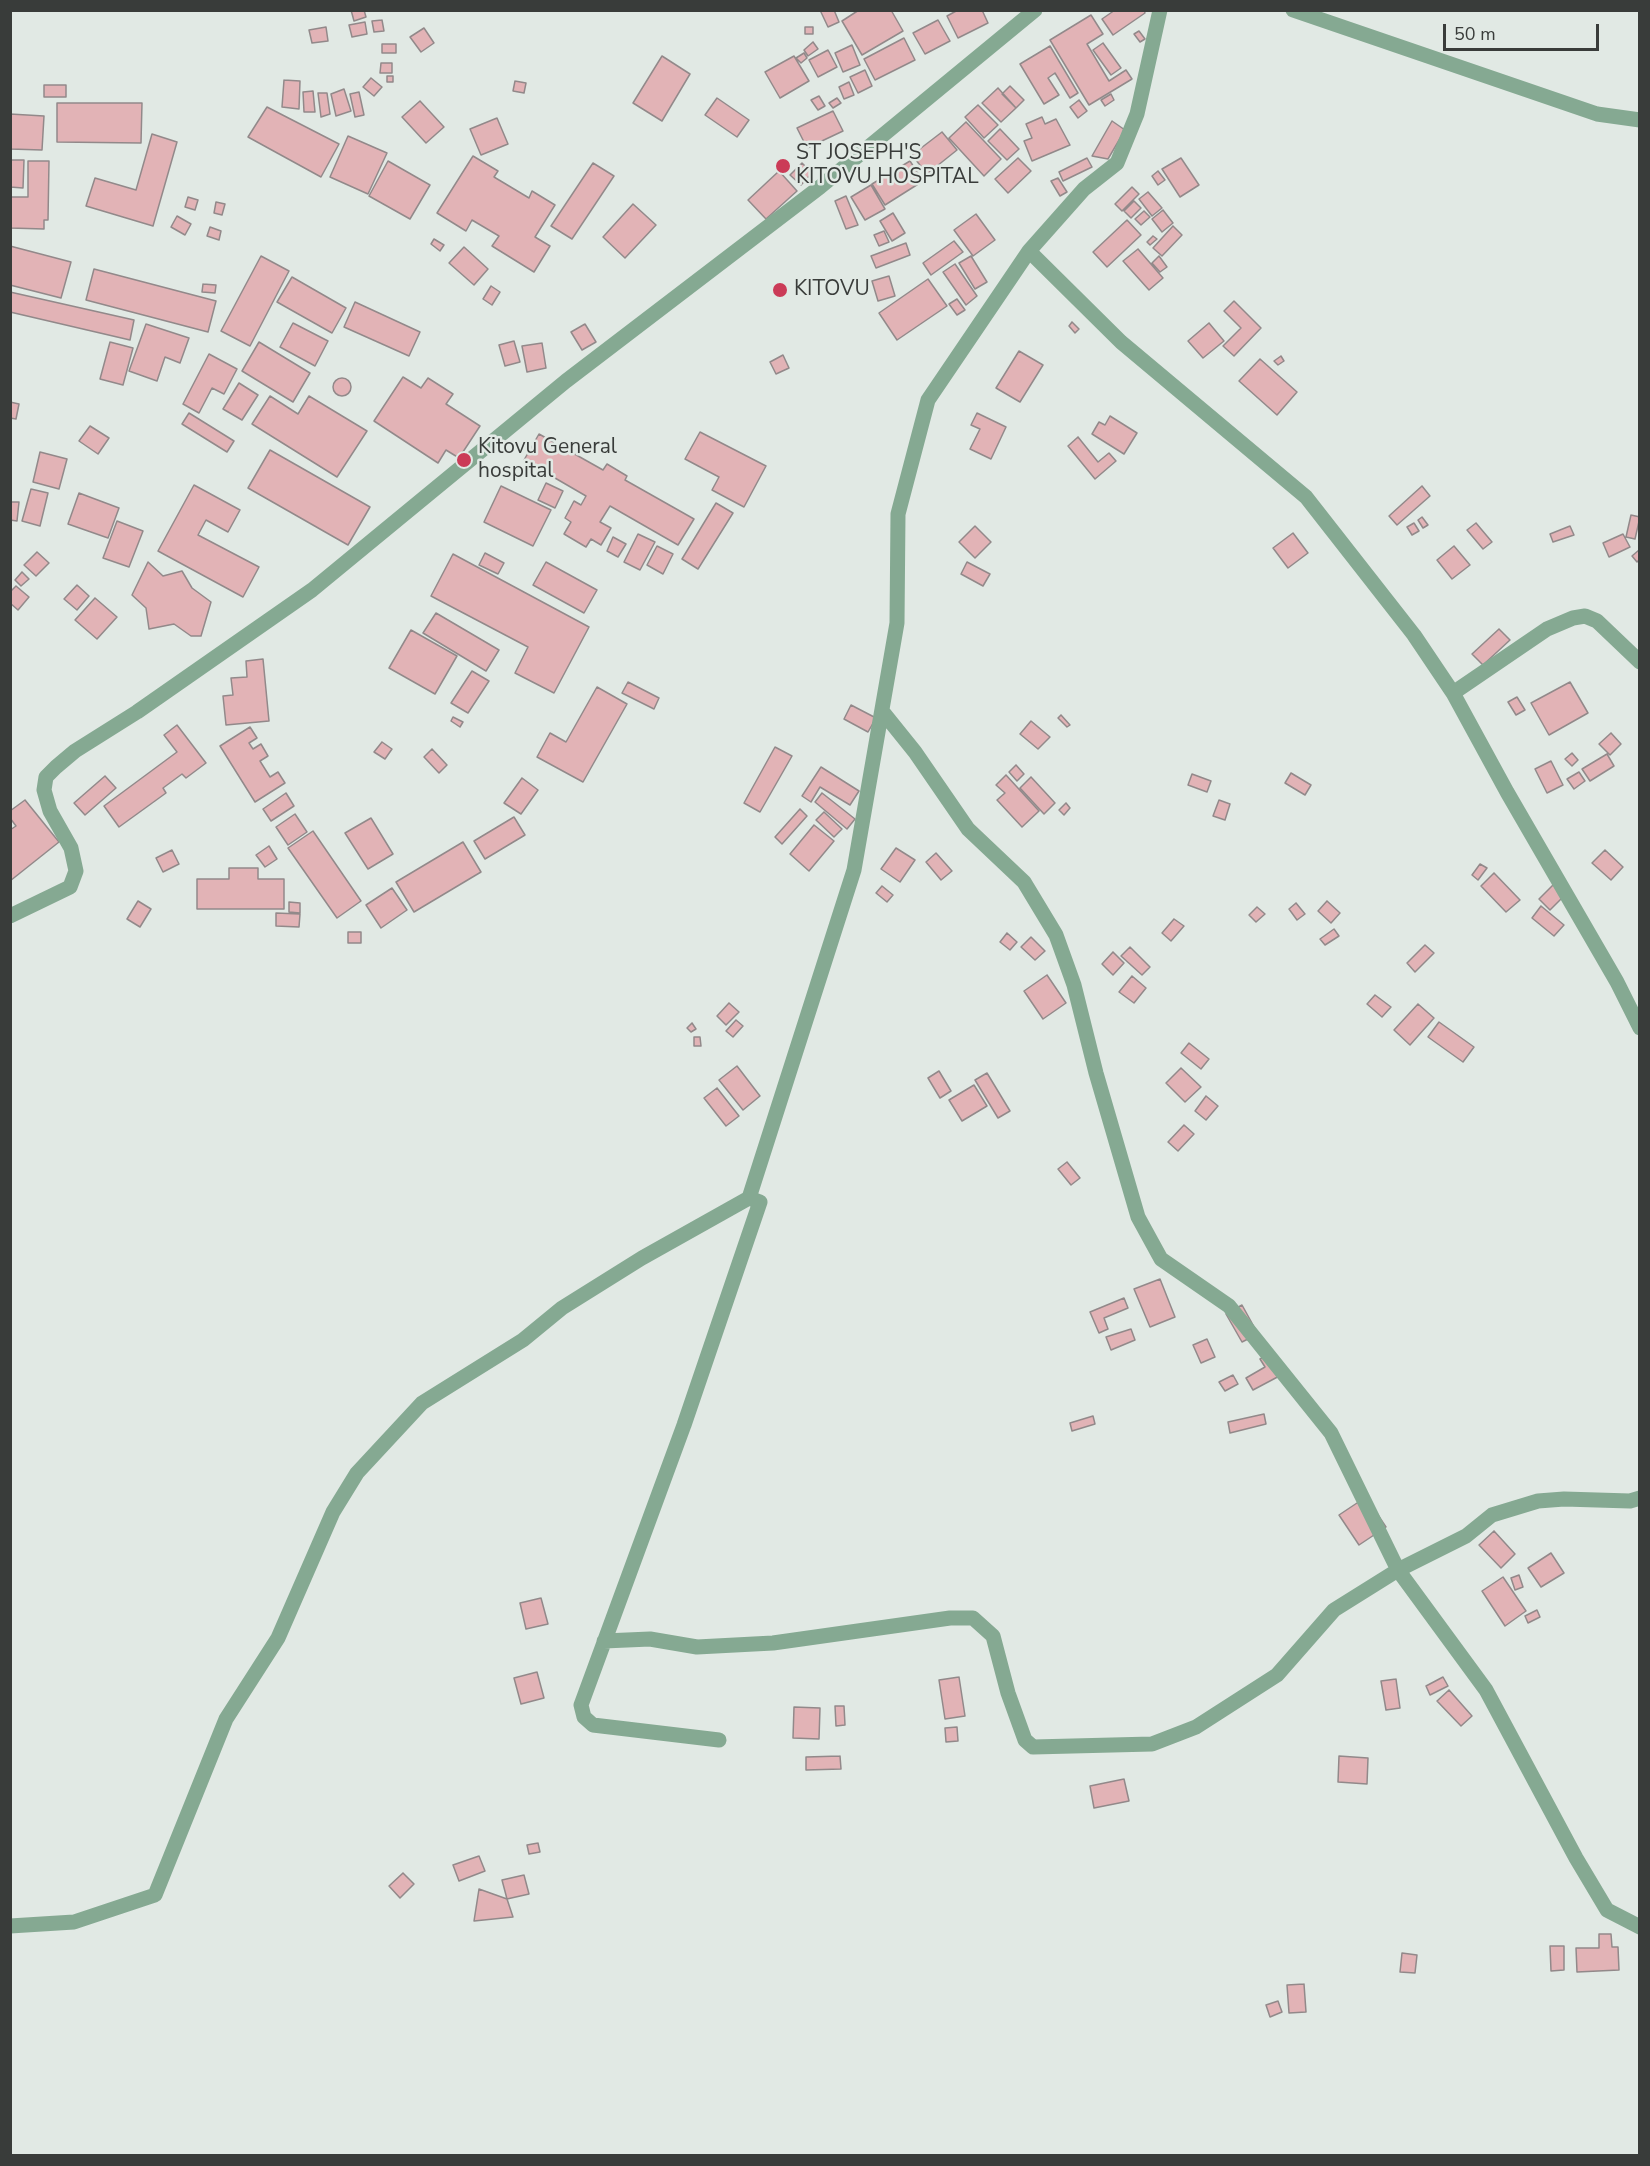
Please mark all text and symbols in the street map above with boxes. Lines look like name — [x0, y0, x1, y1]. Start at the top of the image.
scale bar — [1446, 12, 1602, 50]
text: 50 m — [1454, 22, 1496, 46]
place label: ST JOSEPH'S KITOVU HOSPITAL — [796, 141, 979, 191]
marker: ST JOSEPH'S KITOVU HOSPITAL — [774, 157, 792, 175]
place label: KITOVU — [794, 277, 870, 303]
marker: KITOVU — [771, 281, 789, 299]
place label: Kitovu General hospital — [478, 435, 617, 485]
marker: Kitovu General hospital — [455, 451, 473, 469]

